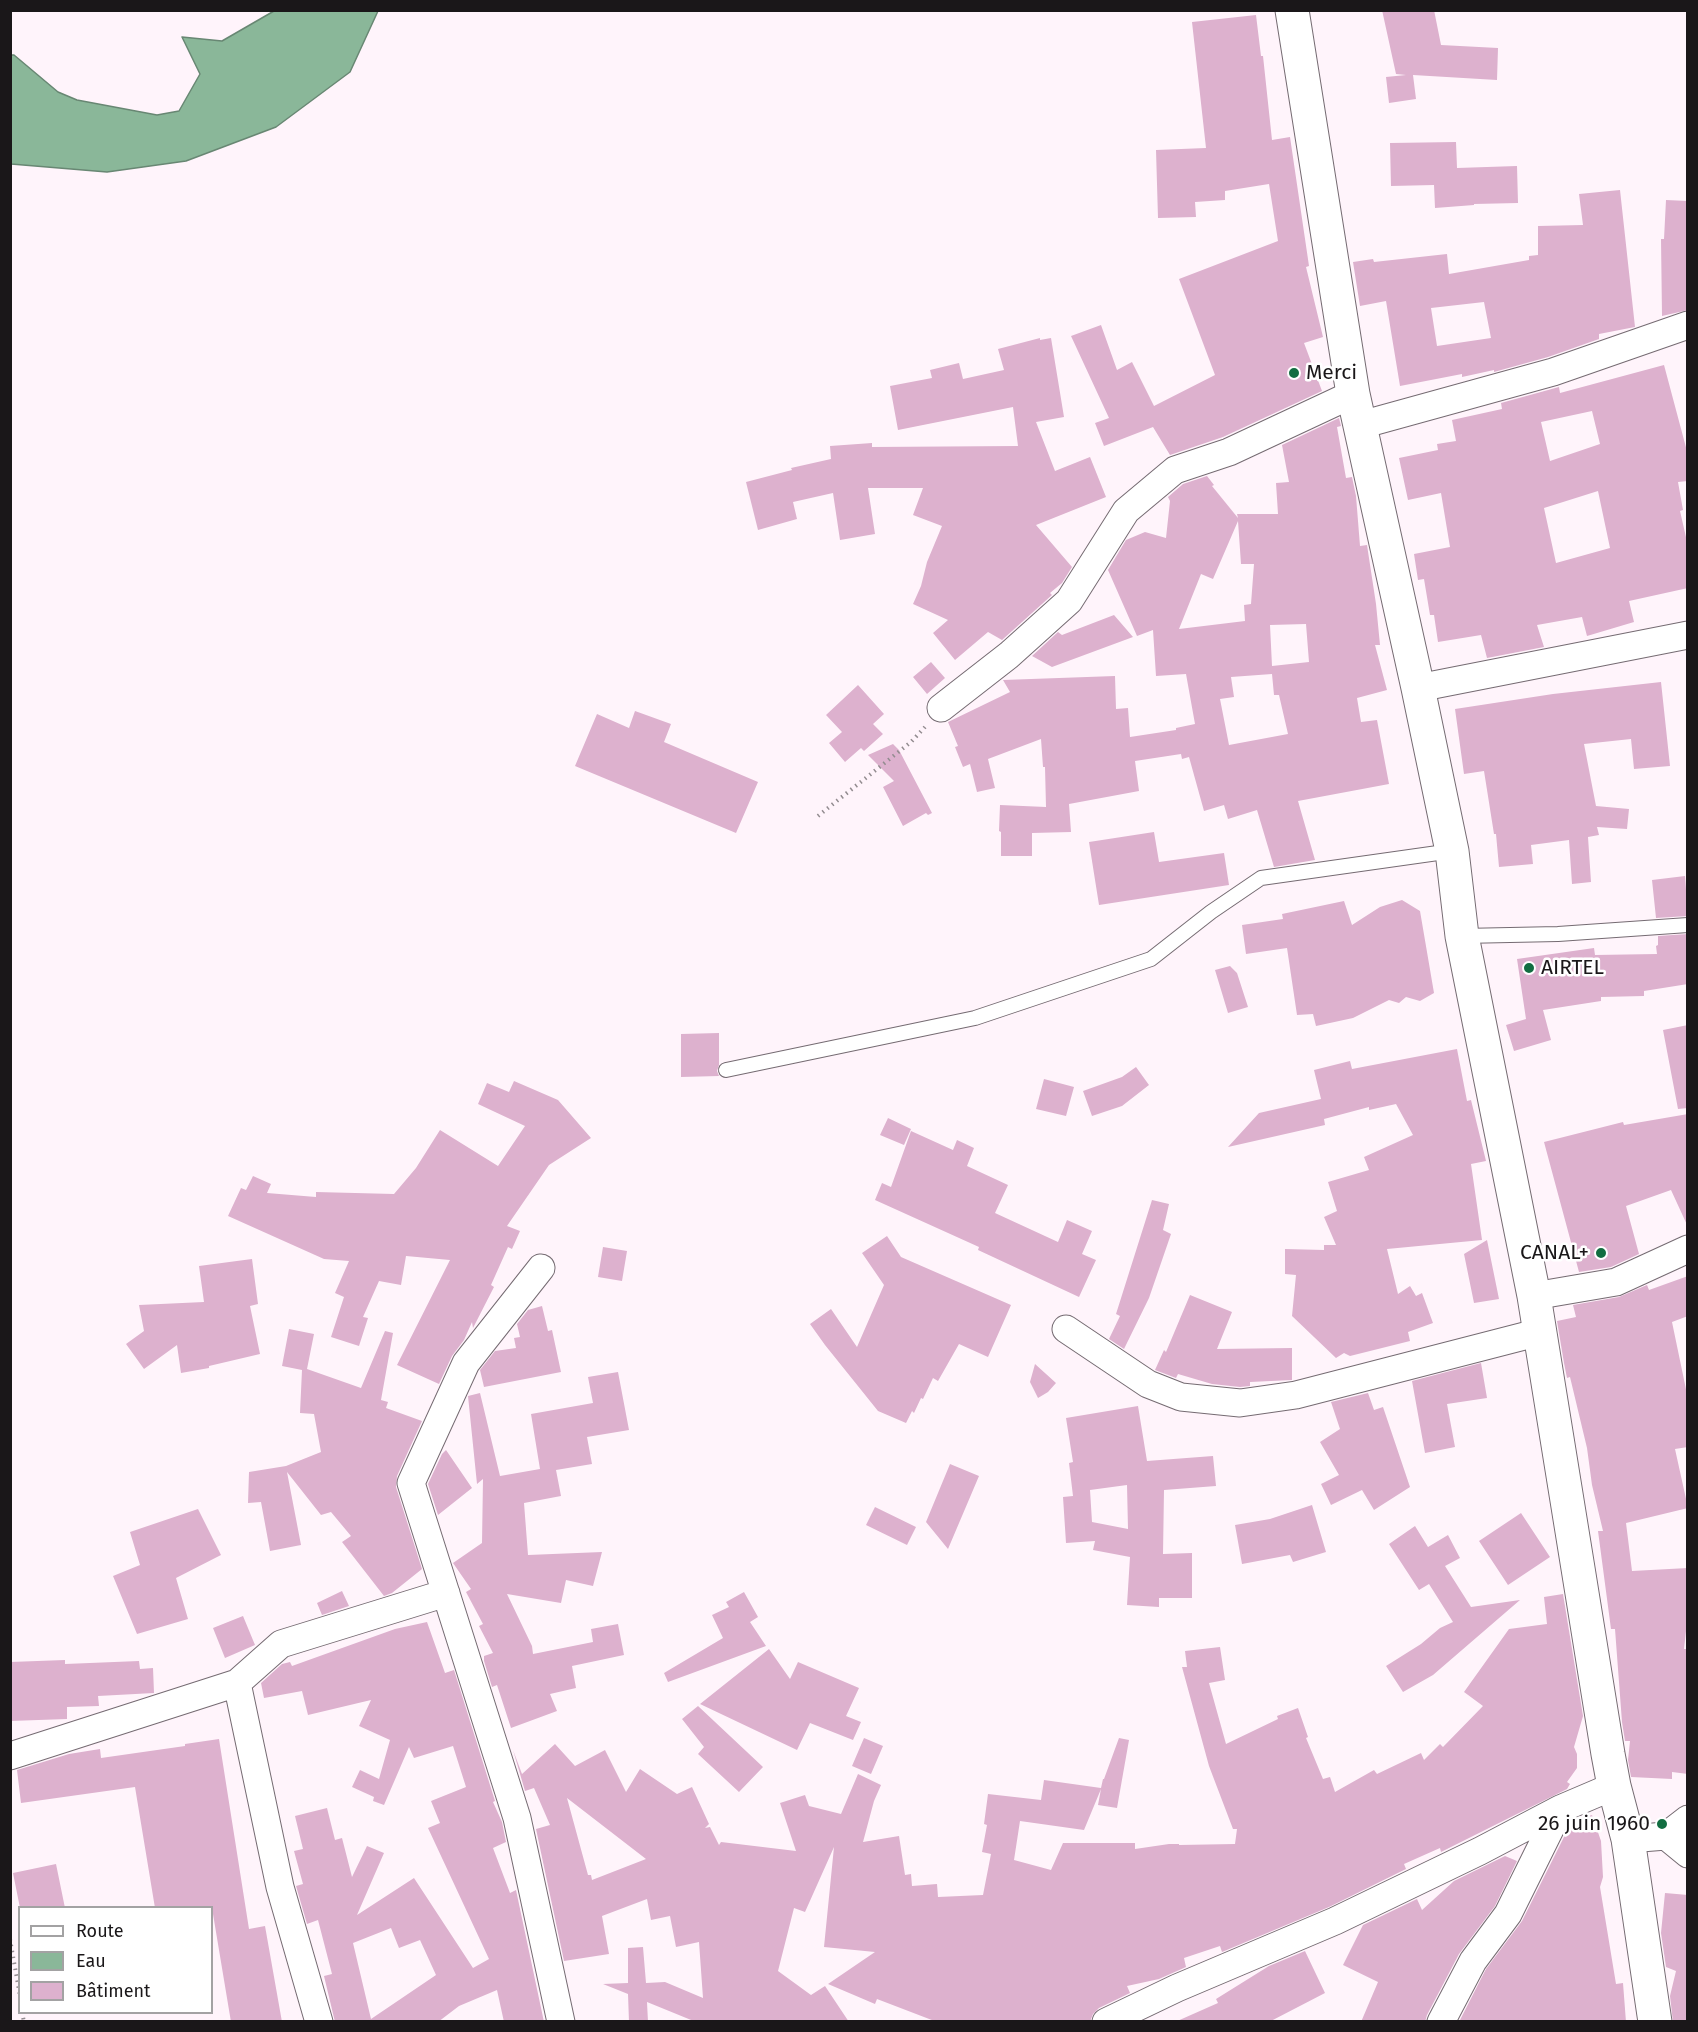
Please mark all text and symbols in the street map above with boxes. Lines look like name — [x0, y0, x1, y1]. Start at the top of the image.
place label: Merci — [1306, 360, 1357, 386]
marker: Merci — [1287, 366, 1301, 380]
place label: AIRTEL — [1541, 955, 1604, 981]
marker: AIRTEL — [1522, 961, 1536, 975]
place label: CANAL+ — [1520, 1240, 1589, 1266]
marker: CANAL+ — [1594, 1246, 1608, 1260]
place label: 26 juin 1960 — [1538, 1811, 1650, 1837]
marker: 26 juin 1960 — [1655, 1817, 1669, 1831]
legend — [18, 1906, 213, 2014]
text: Route — [76, 1920, 124, 1942]
text: Eau — [76, 1950, 106, 1972]
text: Bâtiment — [76, 1980, 151, 2002]

